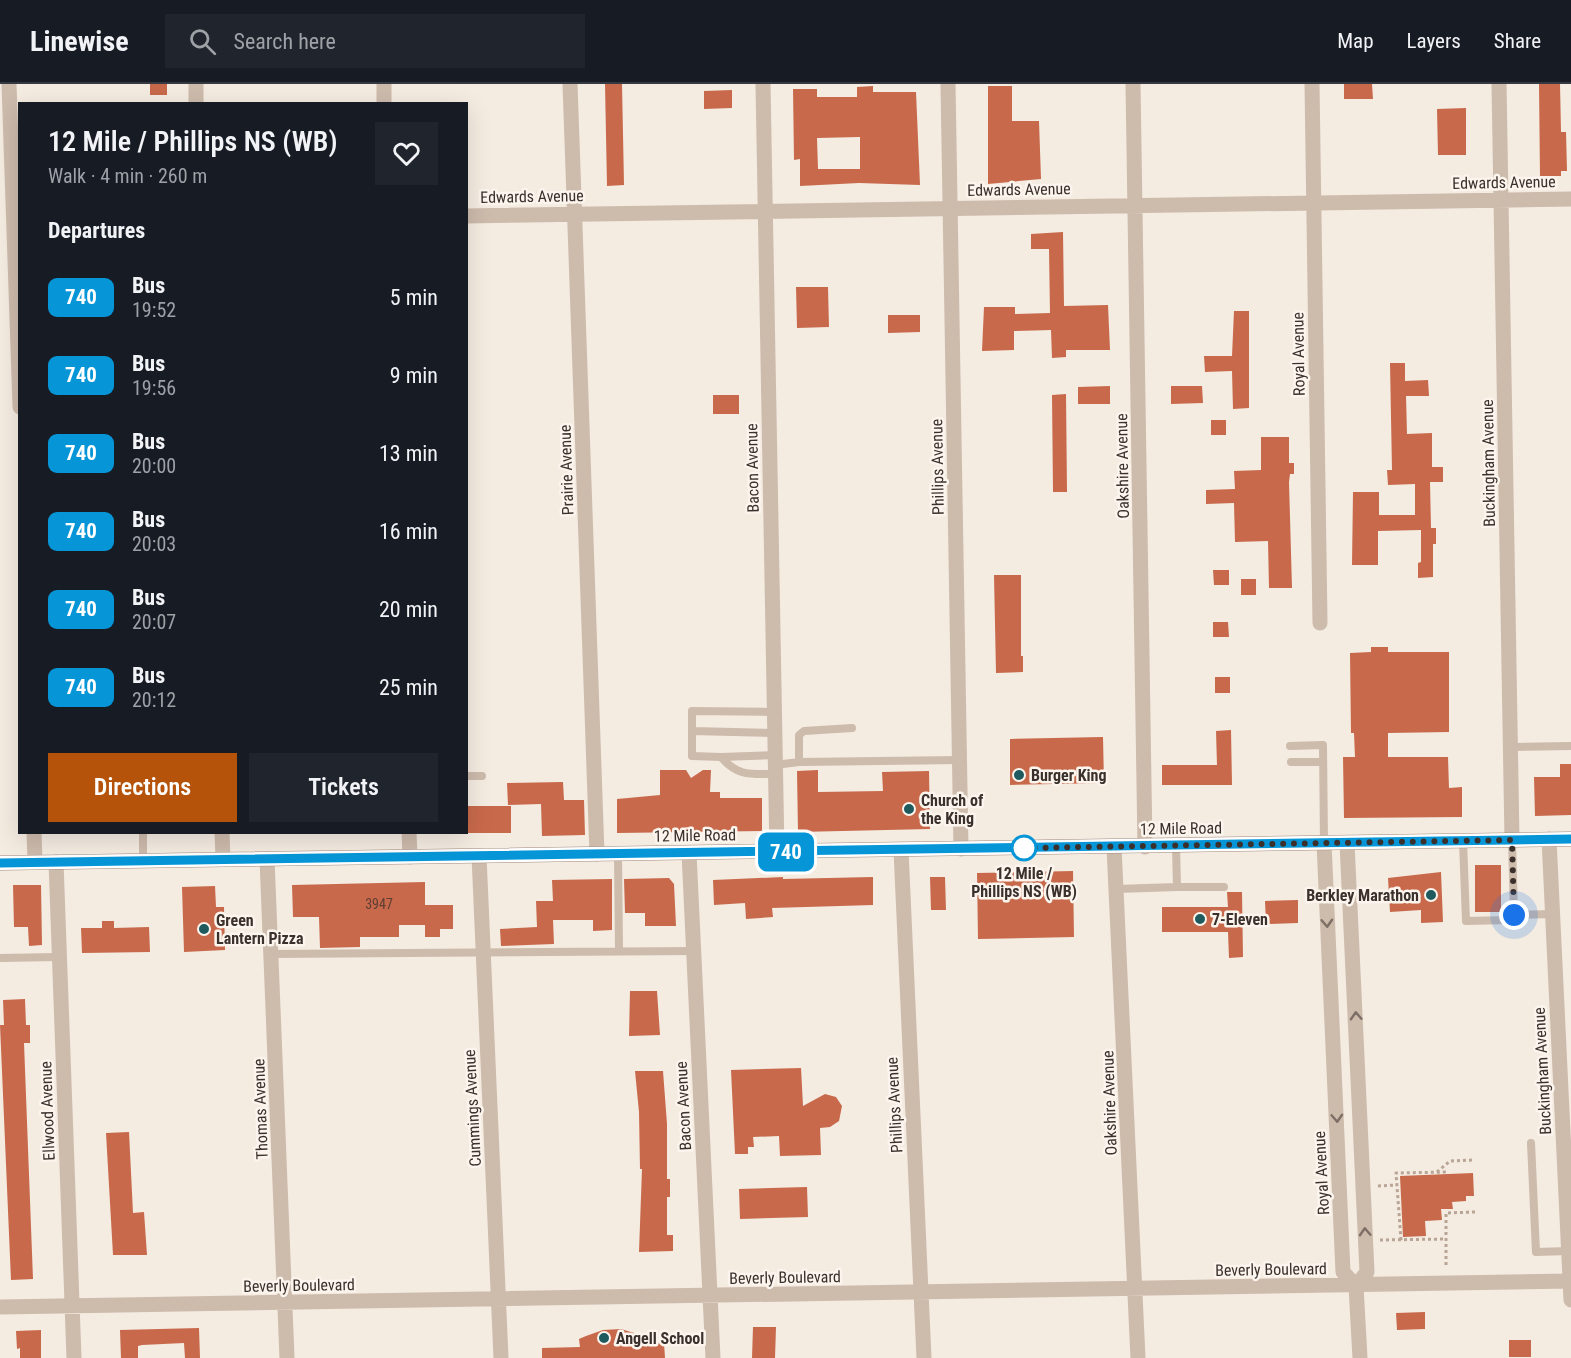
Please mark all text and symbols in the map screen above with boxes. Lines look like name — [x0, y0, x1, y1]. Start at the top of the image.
search box — [165, 14, 585, 68]
text: Linewise — [30, 25, 129, 58]
icon: search — [186, 25, 219, 58]
text: Search here — [234, 29, 336, 54]
text: Map — [1337, 29, 1374, 53]
text: Layers — [1407, 29, 1461, 53]
text: Share — [1494, 29, 1541, 53]
button: heart — [375, 122, 438, 185]
text: 12 Mile / Phillips NS (WB) — [48, 125, 337, 158]
text: Walk · 4 min · 260 m — [48, 164, 207, 188]
street label: Edwards Avenue — [1452, 172, 1556, 193]
street label: Edwards Avenue — [967, 179, 1071, 200]
street label: Edwards Avenue — [480, 186, 584, 207]
text: Departures — [48, 218, 145, 243]
text: Bus — [132, 273, 165, 298]
text: 740 — [65, 285, 97, 309]
text: 5 min — [390, 285, 438, 310]
text: 19:52 — [132, 298, 176, 322]
street label: Royal Avenue — [1288, 312, 1309, 396]
text: Bus — [132, 351, 165, 376]
text: 740 — [65, 363, 97, 387]
text: 9 min — [390, 363, 438, 388]
text: 19:56 — [132, 376, 176, 400]
street label: Buckingham Avenue — [1478, 399, 1499, 527]
street label: Oakshire Avenue — [1112, 413, 1133, 519]
street label: Phillips Avenue — [927, 419, 948, 515]
street label: Bacon Avenue — [742, 423, 763, 513]
street label: Prairie Avenue — [555, 424, 578, 516]
text: Bus — [132, 429, 165, 454]
text: 740 — [65, 441, 97, 465]
text: 13 min — [379, 441, 438, 466]
text: 20:00 — [132, 454, 176, 478]
text: Bus — [132, 507, 165, 532]
text: 740 — [65, 519, 97, 543]
text: 16 min — [379, 519, 438, 544]
text: 20:03 — [132, 532, 176, 556]
text: Bus — [132, 585, 165, 610]
text: 740 — [65, 597, 97, 621]
text: 20 min — [379, 597, 438, 622]
text: 20:07 — [132, 610, 176, 634]
text: Bus — [132, 663, 165, 688]
text: 740 — [65, 675, 97, 699]
text: 25 min — [379, 675, 438, 700]
text: 20:12 — [132, 688, 176, 712]
button: Directions — [48, 753, 237, 822]
button: Tickets — [249, 753, 438, 822]
place label: Burger King — [1031, 766, 1107, 785]
marker: Burger King — [1012, 768, 1026, 782]
place label: Church of the King — [921, 791, 984, 828]
marker: Church of the King — [902, 802, 916, 816]
street label: 12 Mile Road — [1140, 818, 1222, 839]
street label: 12 Mile Road — [654, 825, 736, 846]
line badge: 740 — [752, 832, 820, 872]
marker: 12 Mile / Phillips NS (WB) — [1011, 835, 1037, 861]
text: 740 — [770, 840, 802, 864]
place label: 12 Mile / Phillips NS (WB) — [971, 864, 1077, 901]
place label: Berkley Marathon — [1306, 886, 1419, 905]
marker: Berkley Marathon — [1424, 888, 1438, 902]
house number: 3947 — [365, 896, 393, 912]
your location — [1499, 900, 1529, 930]
place label: 7-Eleven — [1212, 910, 1268, 929]
place label: Green Lantern Pizza — [216, 911, 304, 948]
marker: 7-Eleven — [1193, 912, 1207, 926]
one-way arrow — [1320, 918, 1333, 927]
marker: Green Lantern Pizza — [197, 922, 211, 936]
street label: Buckingham Avenue — [1530, 1007, 1555, 1135]
one-way arrow — [1349, 1011, 1362, 1020]
street label: Cummings Avenue — [460, 1049, 485, 1167]
street label: Oakshire Avenue — [1098, 1050, 1121, 1156]
street label: Phillips Avenue — [882, 1056, 907, 1154]
street label: Thomas Avenue — [249, 1058, 272, 1160]
street label: Ellwood Avenue — [36, 1061, 59, 1161]
street label: Bacon Avenue — [672, 1061, 695, 1151]
one-way arrow — [1330, 1113, 1343, 1122]
street label: Royal Avenue — [1310, 1131, 1333, 1215]
one-way arrow — [1359, 1227, 1372, 1236]
street label: Beverly Boulevard — [1215, 1259, 1327, 1280]
street label: Beverly Boulevard — [729, 1267, 841, 1288]
street label: Beverly Boulevard — [243, 1275, 355, 1296]
place label: Angell School — [616, 1329, 704, 1348]
marker: Angell School — [597, 1331, 611, 1345]

